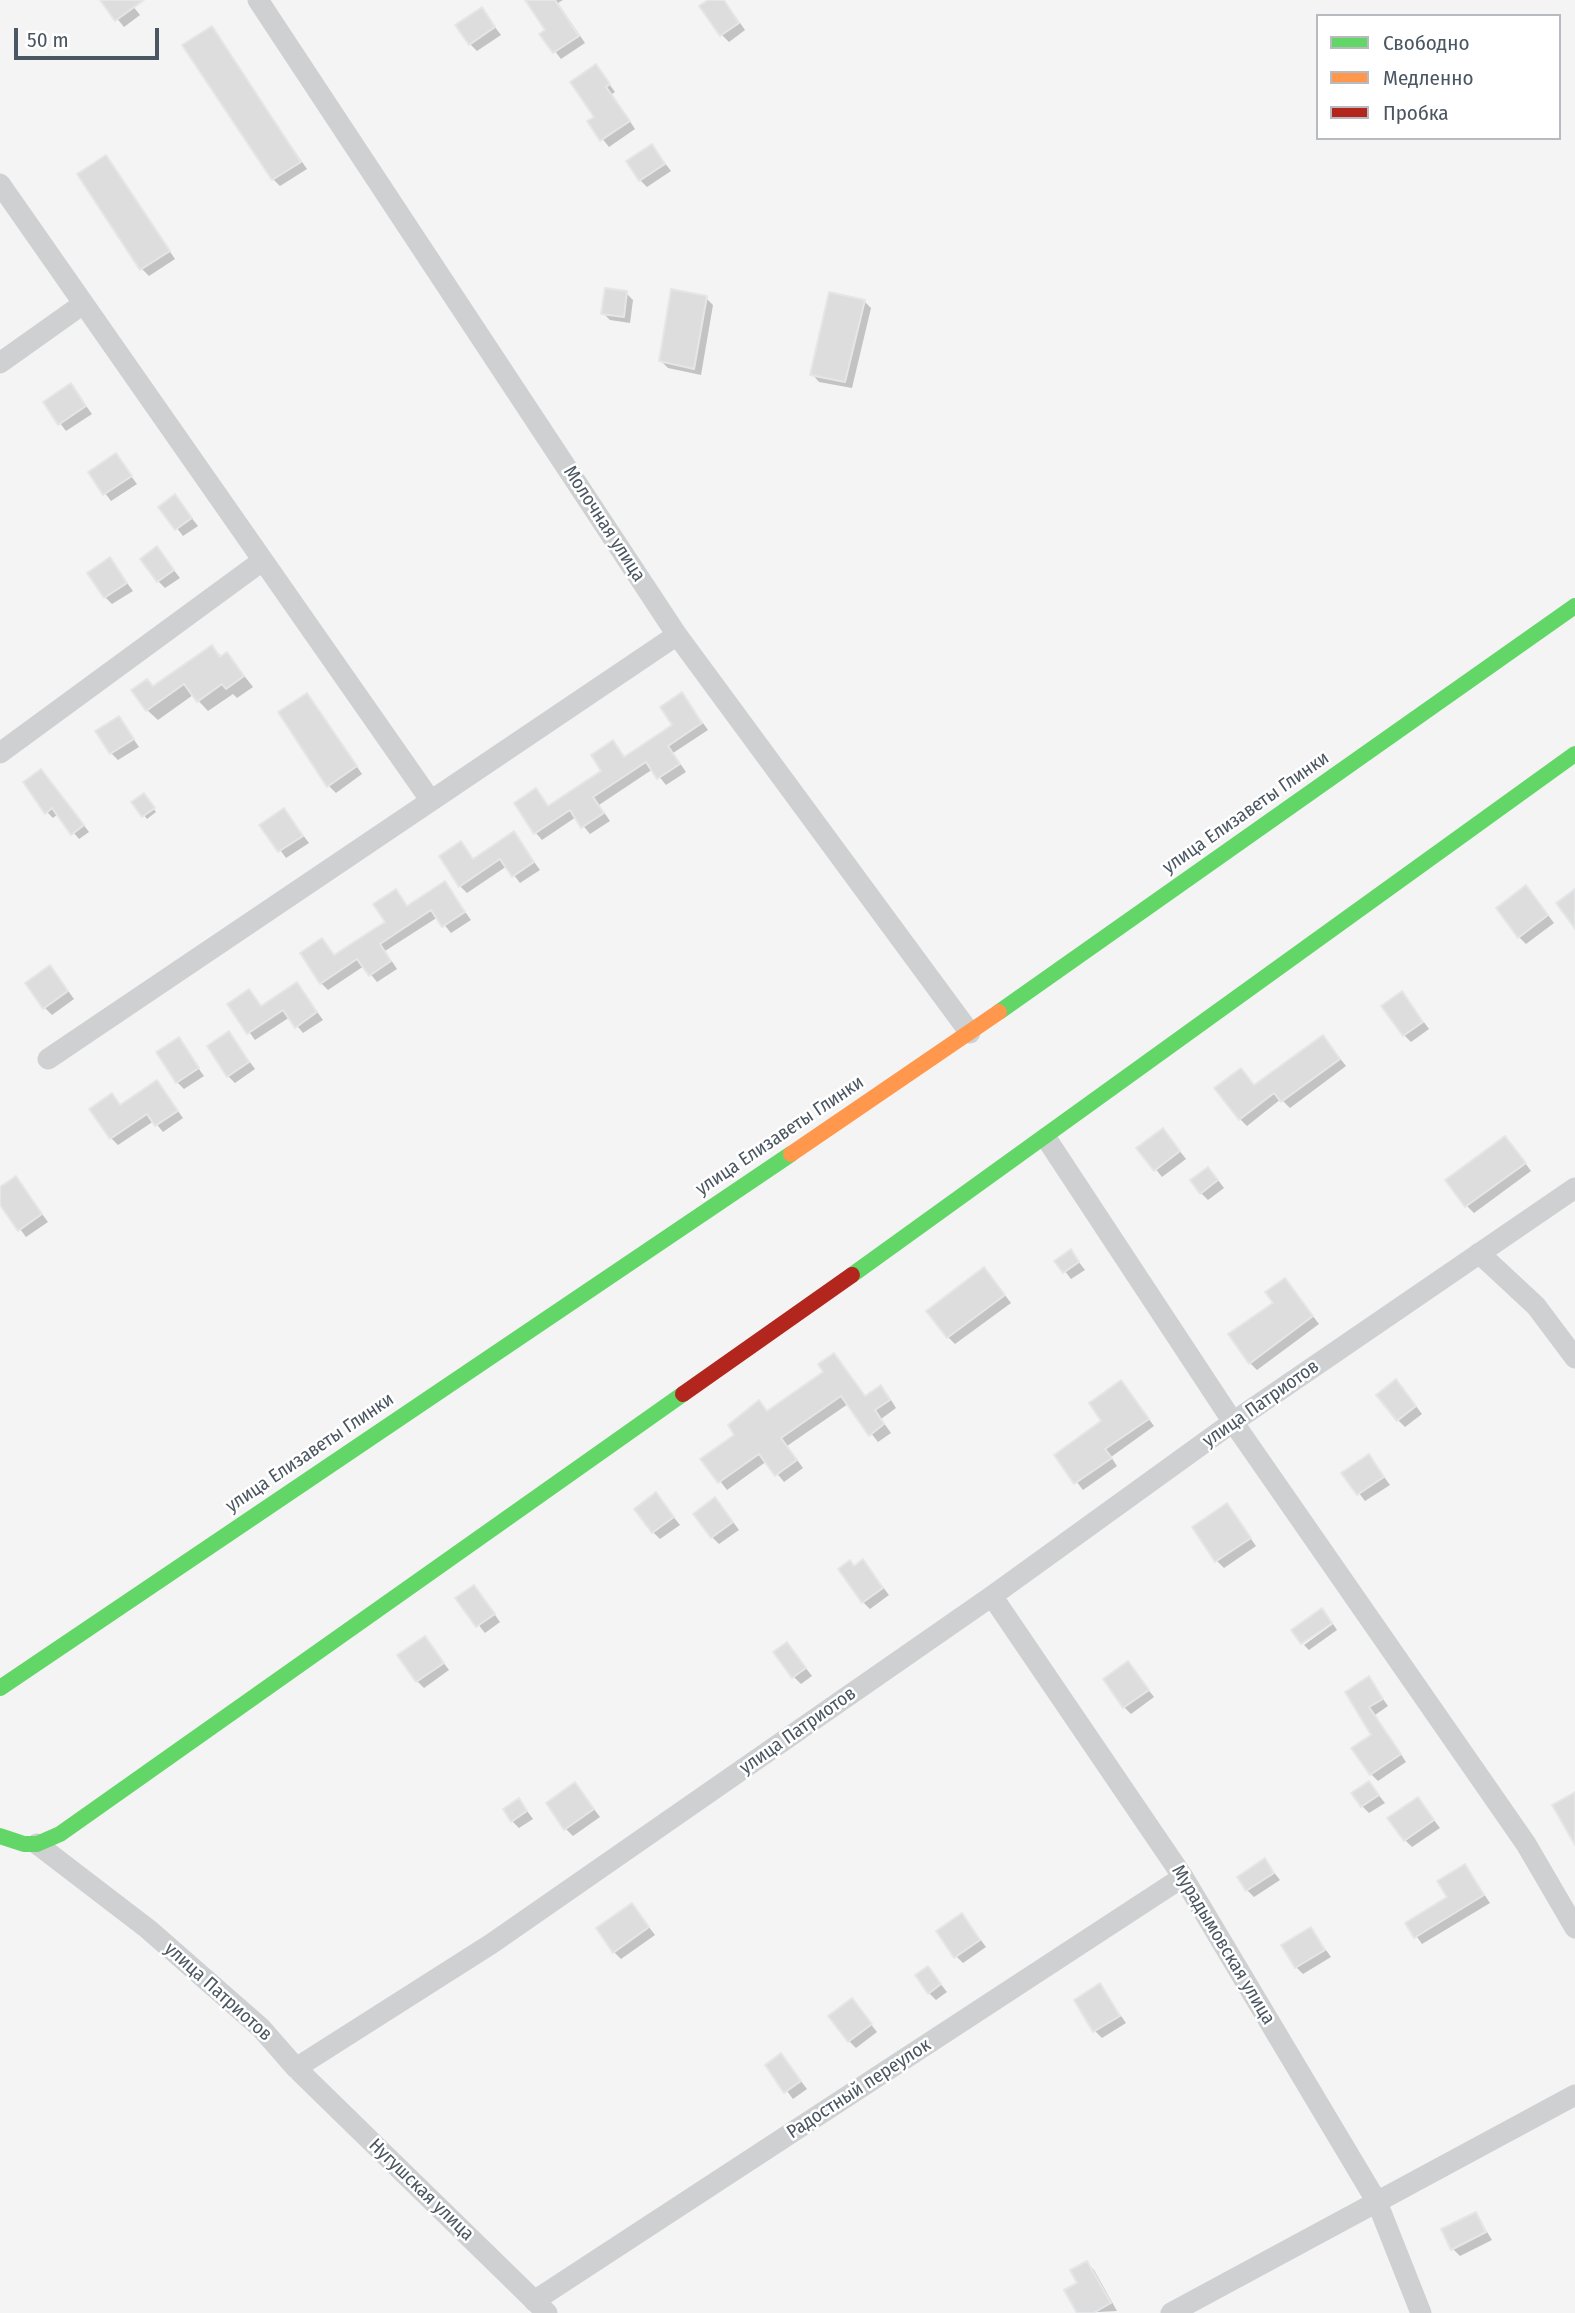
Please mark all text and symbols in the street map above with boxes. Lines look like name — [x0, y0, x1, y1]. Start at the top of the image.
scale bar — [18, 14, 163, 58]
legend — [1316, 14, 1561, 140]
text: 50 m — [27, 27, 69, 53]
text: Свободно — [1383, 30, 1469, 56]
text: Медленно — [1383, 65, 1473, 91]
text: Пробка — [1383, 100, 1449, 126]
street label: Молочная улица — [558, 462, 650, 586]
street label: улица Елизаветы Глинки — [1158, 747, 1334, 879]
street label: улица Елизаветы Глинки — [692, 1071, 868, 1201]
street label: улица Патриотов — [1198, 1355, 1324, 1453]
street label: улица Елизаветы Глинки — [222, 1388, 398, 1518]
street label: улица Патриотов — [735, 1682, 861, 1780]
street label: Мурадымовская улица — [1166, 1861, 1280, 2029]
street label: улица Патриотов — [160, 1938, 276, 2046]
street label: Радостный переулок — [783, 2034, 935, 2144]
street label: Нугушская улица — [364, 2134, 478, 2246]

